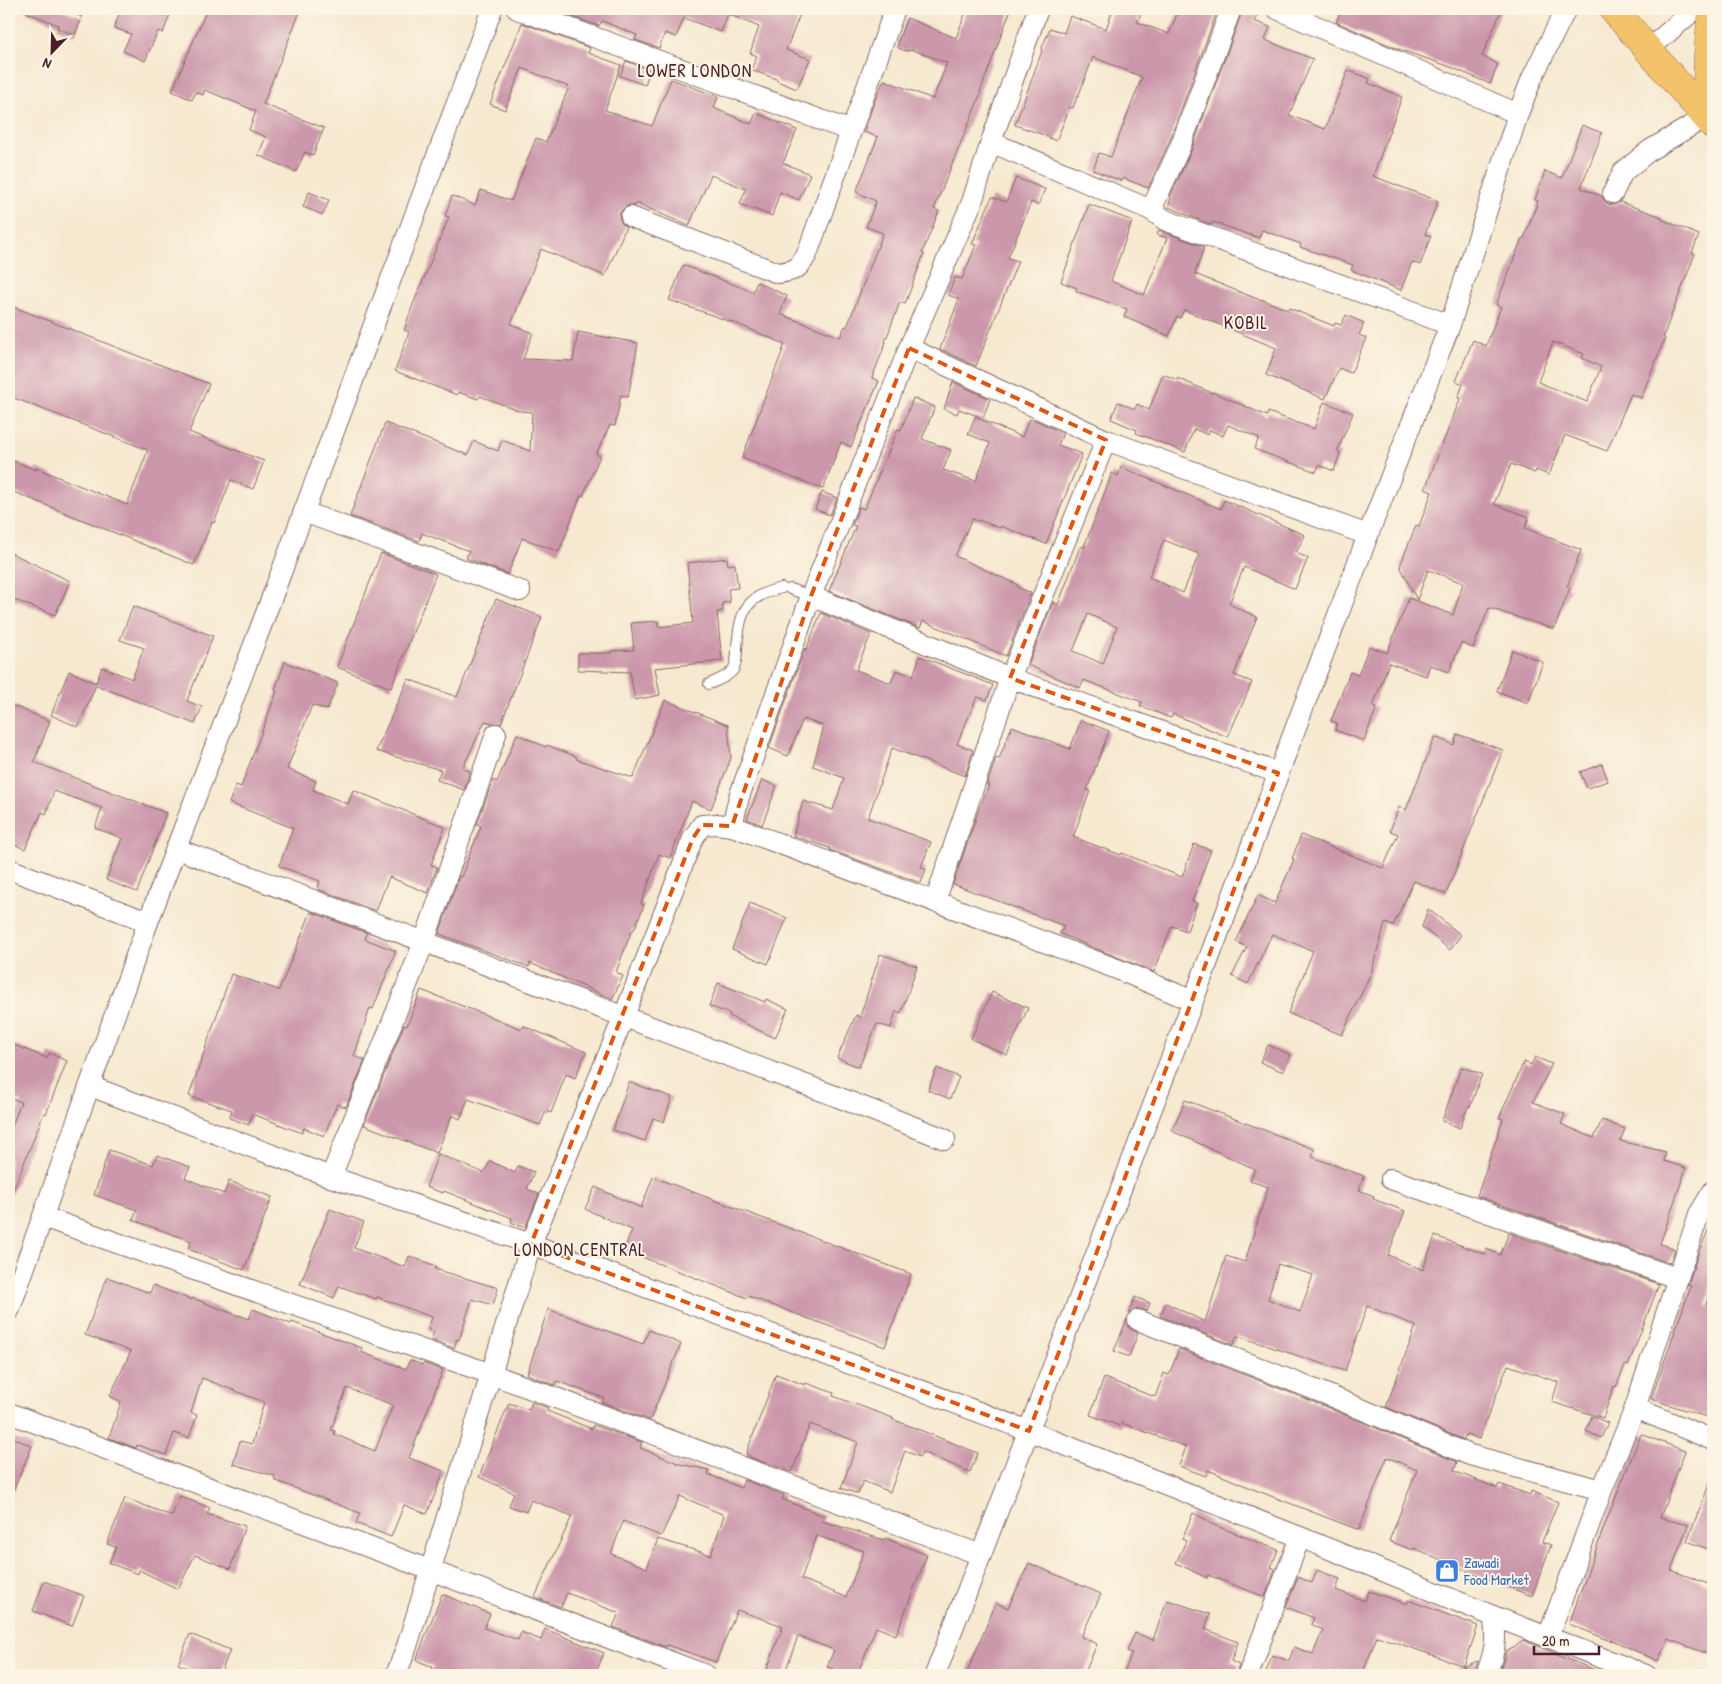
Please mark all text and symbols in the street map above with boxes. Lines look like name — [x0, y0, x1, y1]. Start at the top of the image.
north arrow — [28, 28, 78, 78]
text: N — [39, 54, 54, 75]
district label: LOWER LONDON — [638, 58, 752, 83]
district label: KOBIL — [1224, 310, 1268, 335]
district label: LONDON CENTRAL — [514, 1237, 646, 1262]
place label: Zawadi Food Market — [1463, 1552, 1530, 1590]
shop icon: Zawadi Food Market — [1434, 1558, 1460, 1584]
scale bar — [1534, 1624, 1600, 1656]
text: 20 m — [1542, 1630, 1569, 1651]

